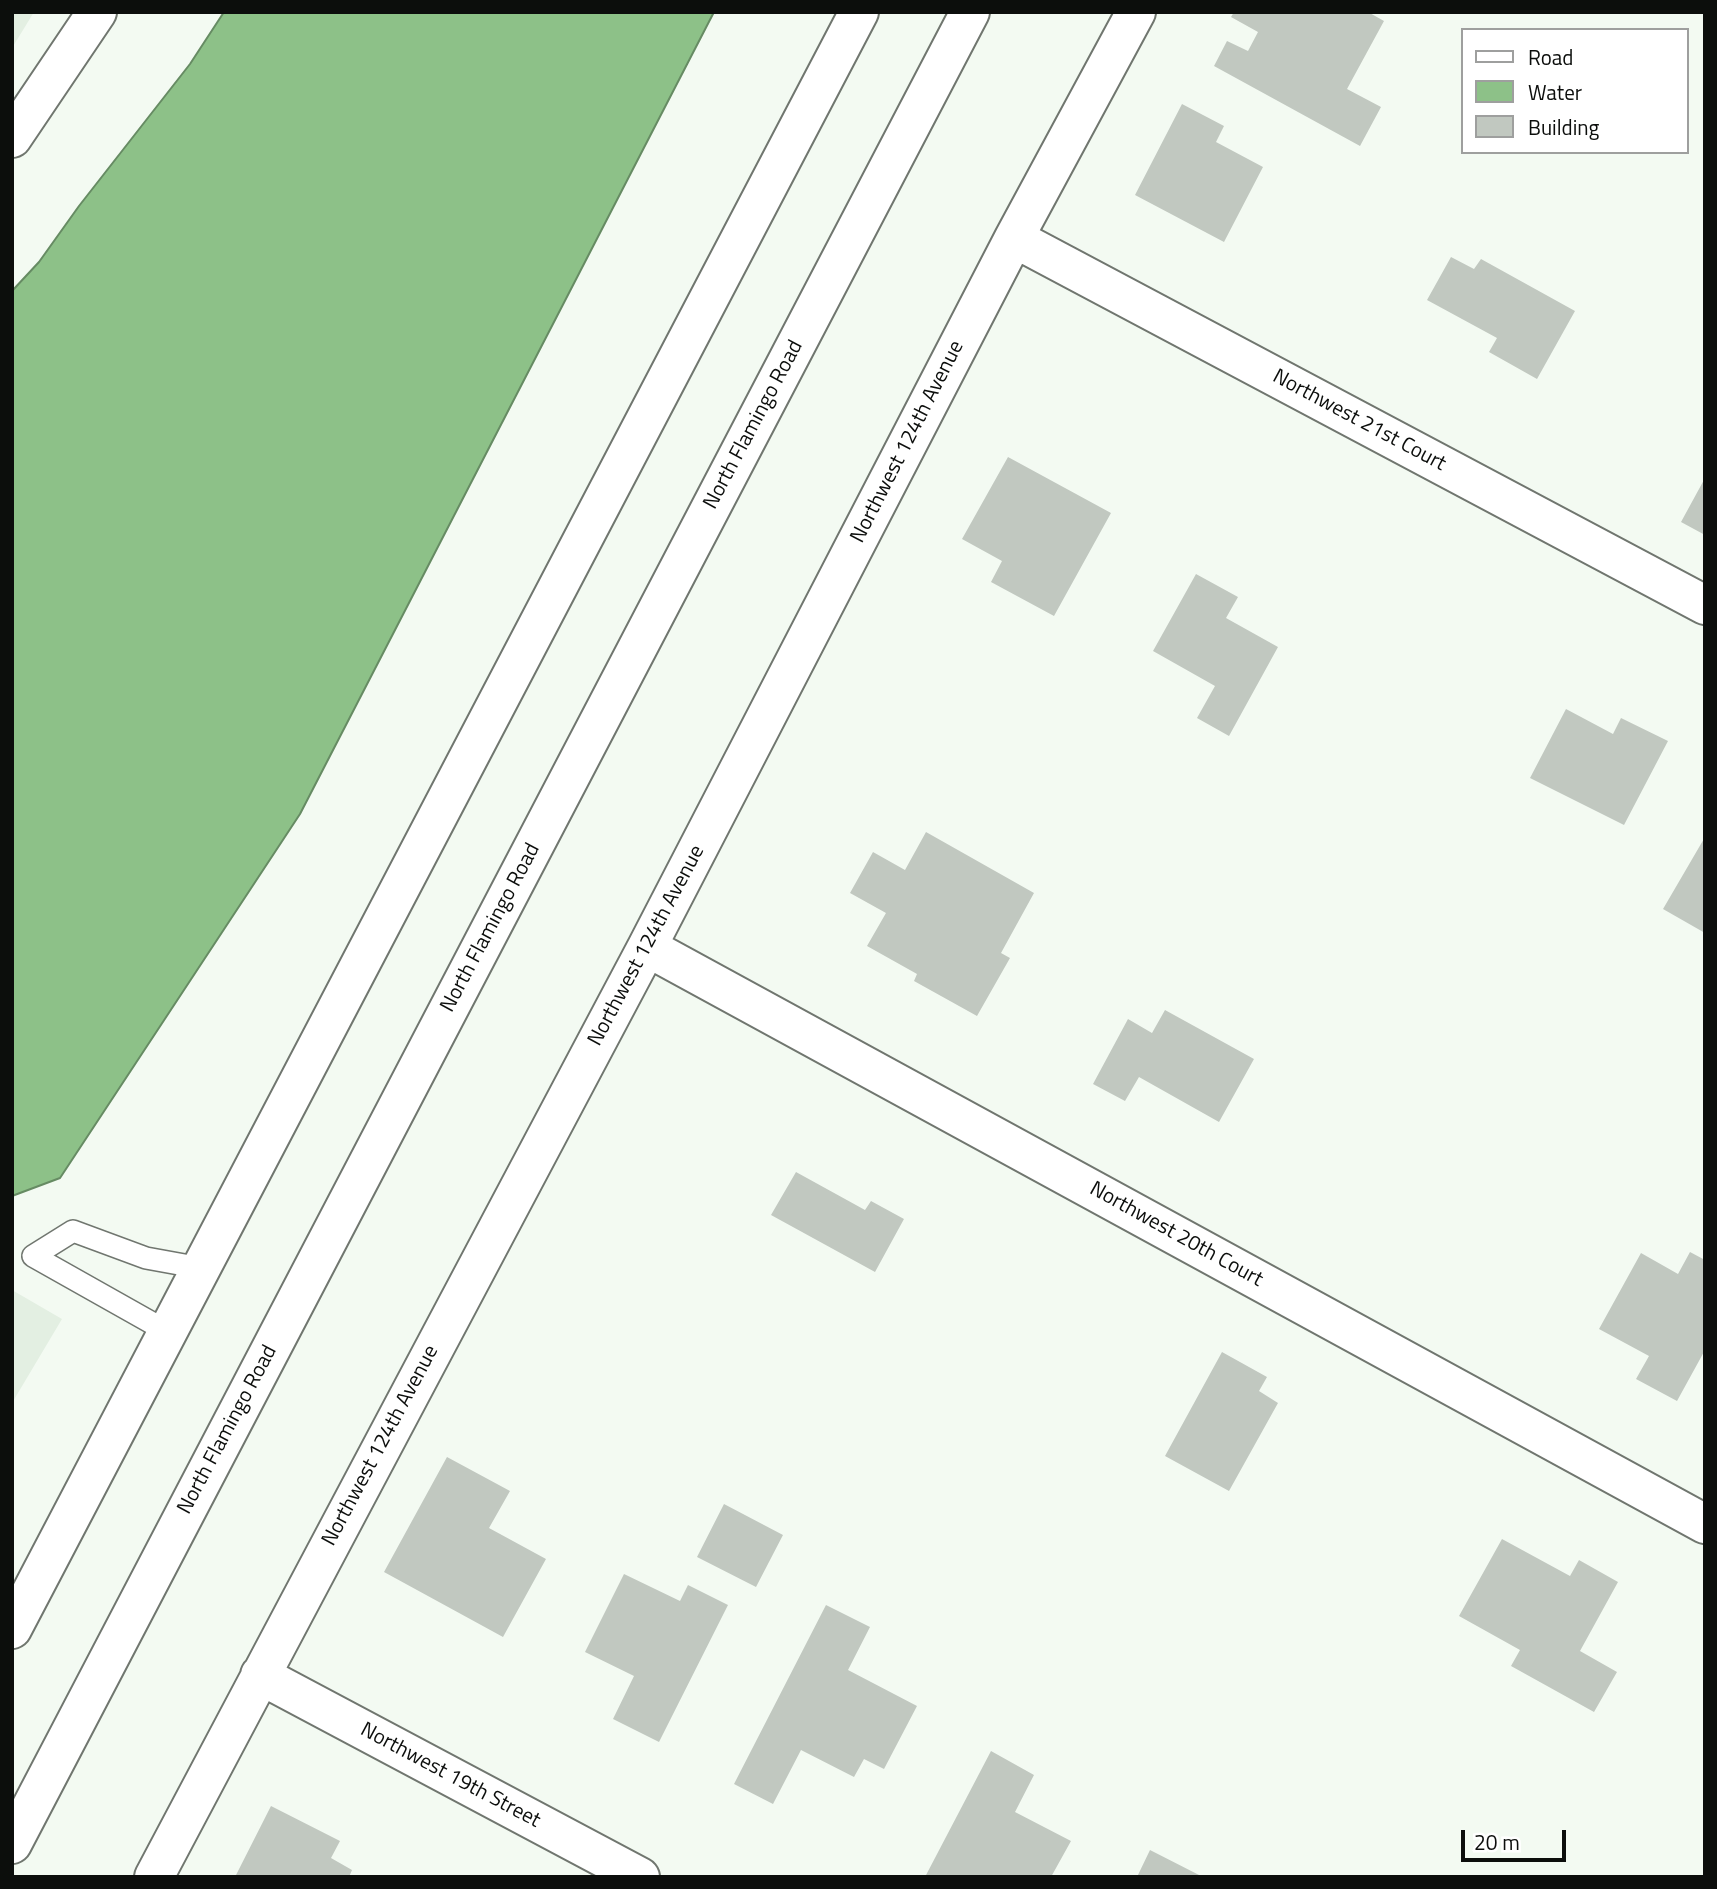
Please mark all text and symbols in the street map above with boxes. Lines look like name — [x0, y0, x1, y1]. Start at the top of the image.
legend — [1462, 28, 1689, 154]
text: Road — [1528, 41, 1573, 73]
text: Water — [1528, 76, 1582, 108]
text: Building — [1528, 111, 1599, 143]
street label: North Flamingo Road — [699, 336, 809, 514]
street label: Northwest 124th Avenue — [846, 337, 970, 547]
street label: Northwest 21st Court — [1268, 365, 1450, 477]
street label: North Flamingo Road — [436, 839, 546, 1017]
street label: Northwest 124th Avenue — [583, 841, 711, 1051]
street label: Northwest 20th Court — [1085, 1177, 1267, 1293]
street label: North Flamingo Road — [173, 1341, 283, 1519]
street label: Northwest 124th Avenue — [317, 1341, 445, 1551]
street label: Northwest 19th Street — [356, 1718, 544, 1834]
scale bar — [1465, 1815, 1570, 1859]
text: 20 m — [1474, 1826, 1520, 1858]

